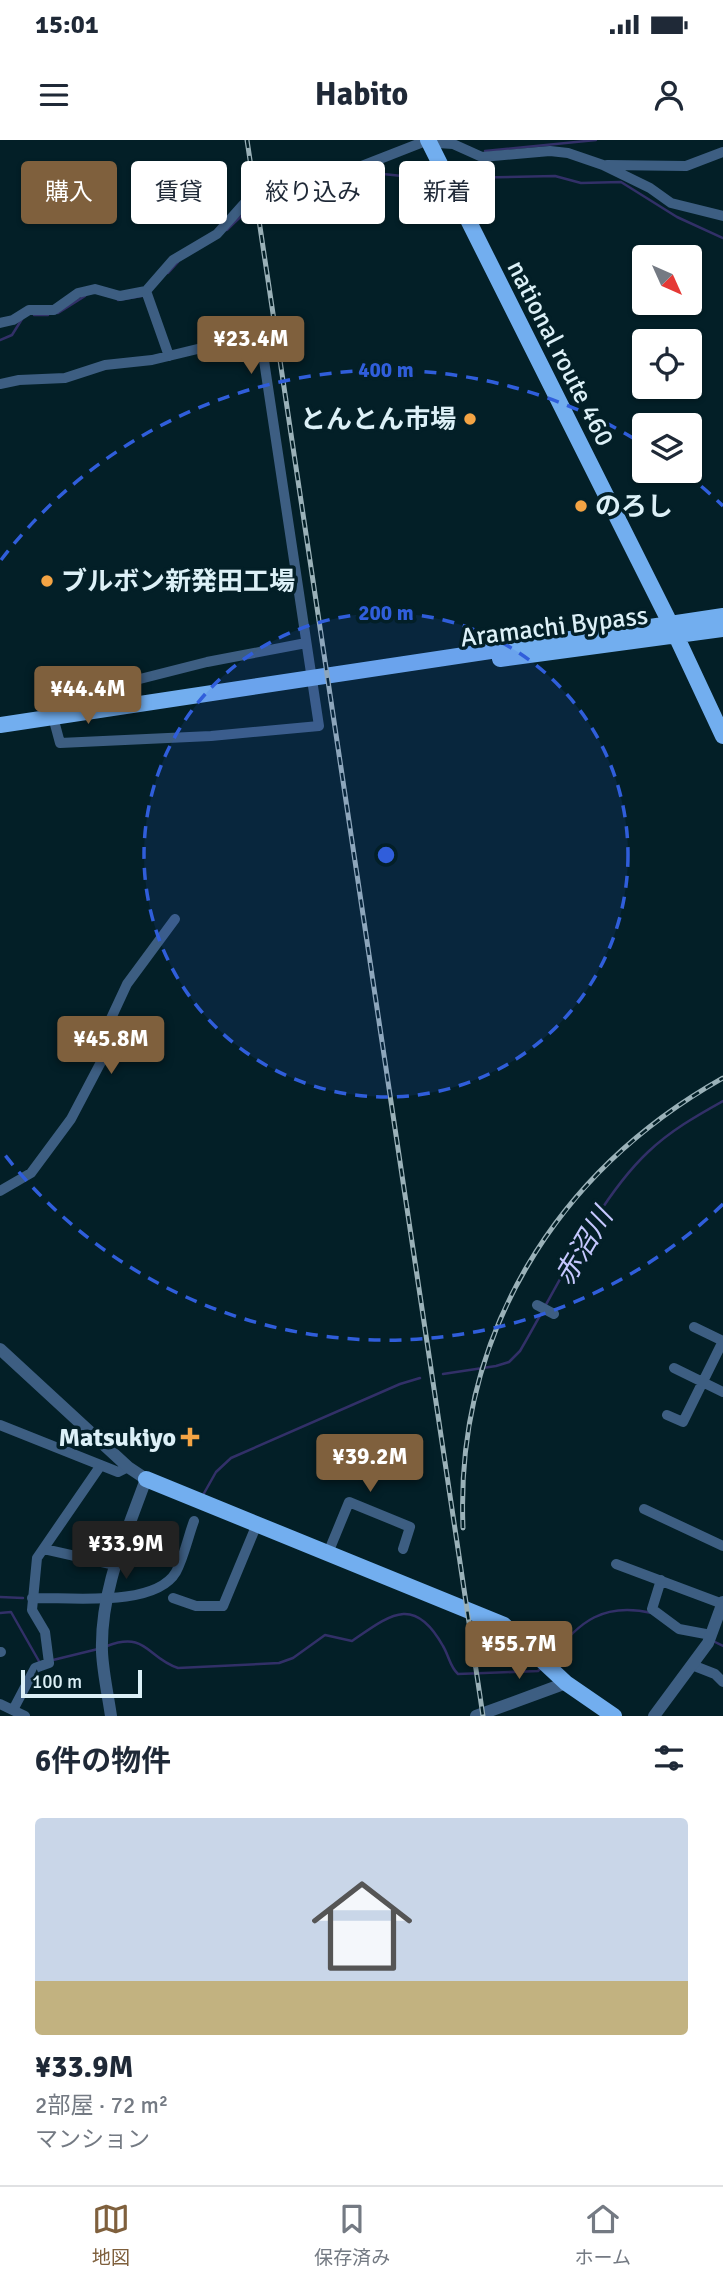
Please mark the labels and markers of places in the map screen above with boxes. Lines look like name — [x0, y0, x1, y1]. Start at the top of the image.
pin: ¥23.4M — [194, 316, 308, 376]
place label: とんとん市場 — [300, 404, 456, 436]
marker: とんとん市場 — [462, 411, 478, 427]
place label: のろし — [595, 491, 673, 523]
marker: のろし — [573, 498, 589, 514]
place label: ブルボン新発田工場 — [61, 566, 295, 598]
marker: ブルボン新発田工場 — [39, 573, 55, 589]
pin: ¥44.4M — [31, 666, 145, 726]
centre of rings — [374, 843, 398, 867]
pin: ¥45.8M — [54, 1016, 168, 1076]
place label: Matsukiyo — [58, 1422, 176, 1454]
marker: Matsukiyo — [182, 1429, 198, 1445]
pin: ¥39.2M — [313, 1434, 427, 1494]
pin: ¥33.9M — [69, 1522, 183, 1581]
pin: ¥55.7M — [462, 1622, 576, 1681]

